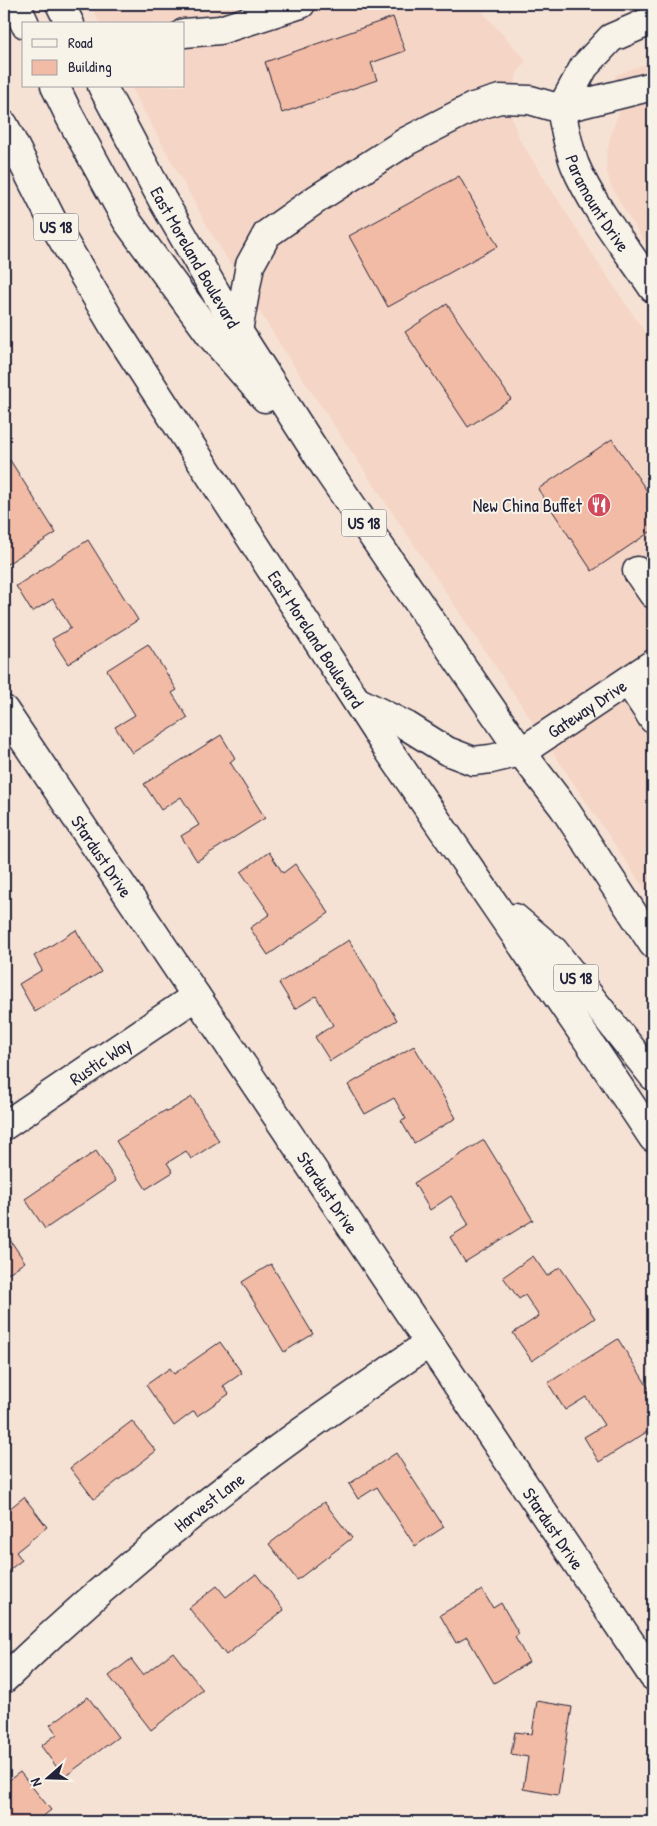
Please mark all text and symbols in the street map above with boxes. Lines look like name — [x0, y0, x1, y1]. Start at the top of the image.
legend — [22, 22, 185, 88]
text: Road — [68, 32, 93, 53]
text: Building — [68, 56, 112, 77]
street label: Paramount Drive — [560, 151, 636, 257]
street label: East Moreland Boulevard — [145, 182, 246, 332]
road number: US 18 — [34, 213, 78, 240]
restaurant icon: New China Buffet — [586, 492, 612, 518]
place label: New China Buffet — [473, 493, 583, 518]
road number: US 18 — [342, 509, 386, 536]
street label: East Moreland Boulevard — [262, 565, 370, 713]
street label: Gateway Drive — [542, 673, 631, 744]
street label: Stardust Drive — [66, 810, 139, 902]
road number: US 18 — [554, 964, 598, 991]
street label: Rustic Way — [64, 1031, 136, 1091]
street label: Stardust Drive — [291, 1146, 365, 1238]
street label: Harvest Lane — [168, 1466, 249, 1537]
street label: Stardust Drive — [517, 1482, 590, 1574]
north arrow — [22, 1754, 72, 1804]
text: N — [25, 1775, 46, 1789]

